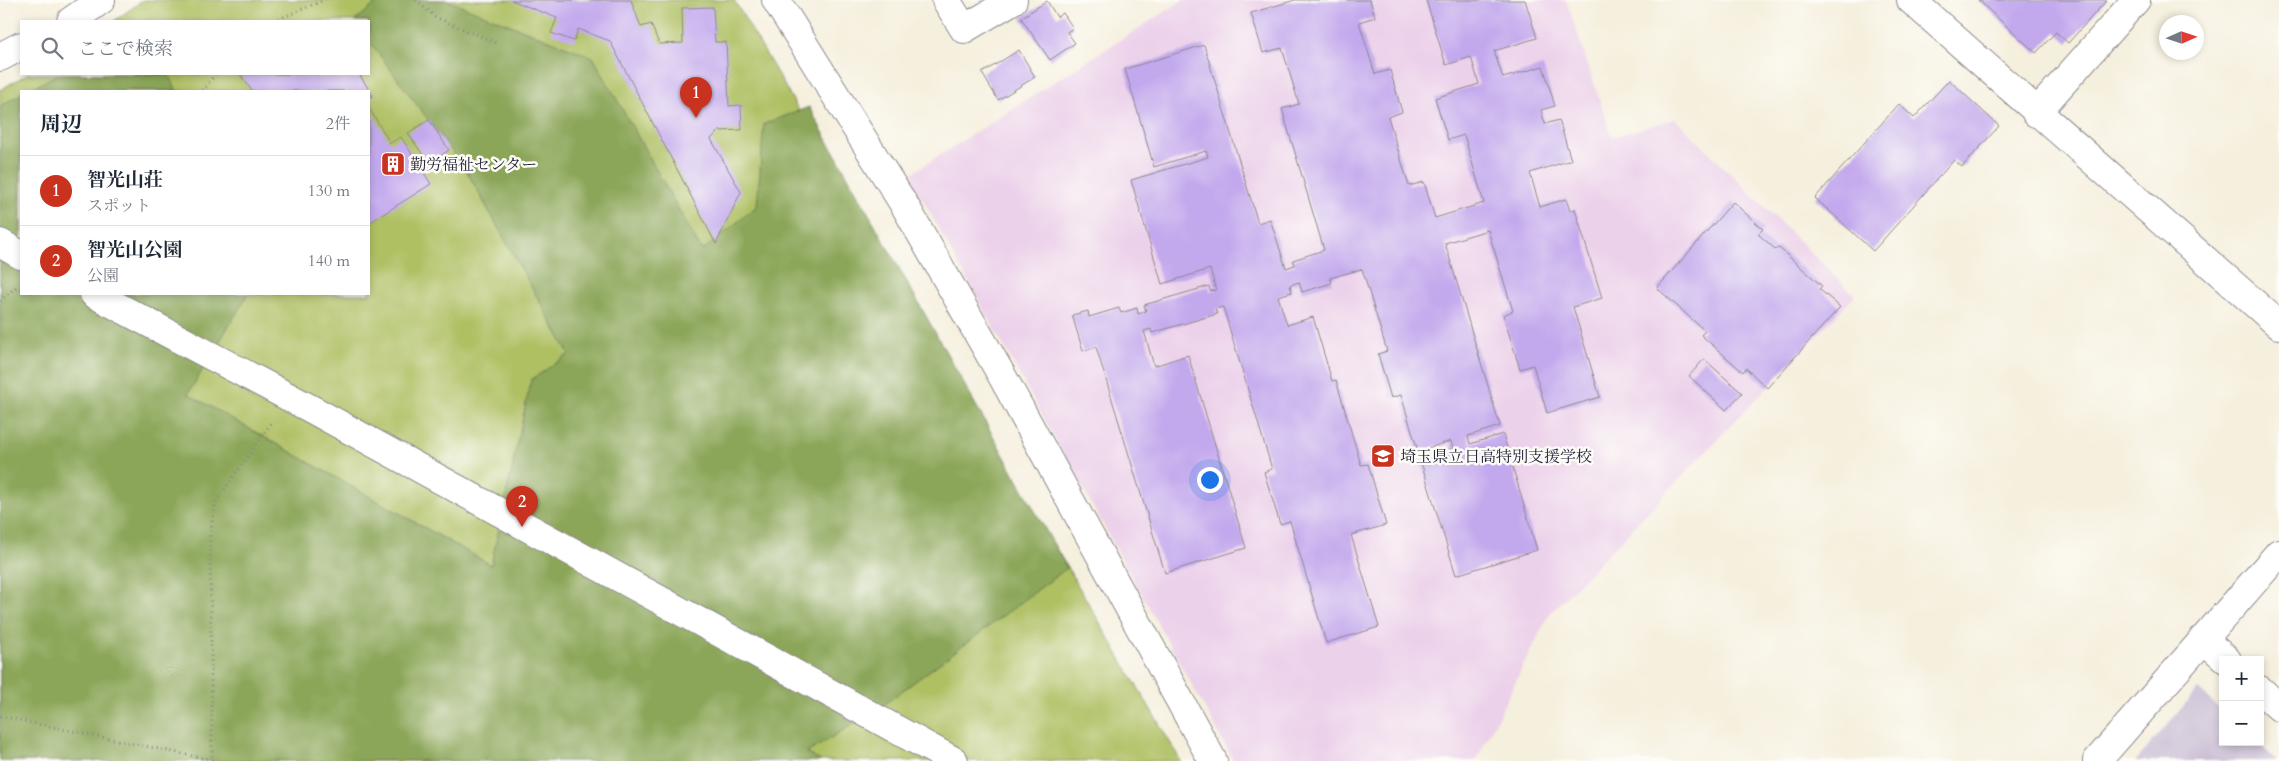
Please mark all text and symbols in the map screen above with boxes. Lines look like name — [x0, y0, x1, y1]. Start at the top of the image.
north arrow — [2159, 15, 2204, 60]
search box — [20, 20, 370, 75]
icon: search — [38, 34, 66, 62]
text: ここで検索 — [78, 36, 173, 62]
pin: 1 — [680, 77, 712, 118]
text: 周辺 — [40, 110, 82, 139]
text: 2件 — [326, 113, 350, 135]
building icon: 勤労福祉センター — [380, 151, 406, 177]
place label: 勤労福祉センター — [410, 154, 537, 176]
text: 智光山荘 — [87, 167, 163, 193]
text: 1 — [52, 180, 60, 202]
text: 130 m — [308, 180, 350, 202]
text: スポット — [87, 195, 151, 217]
text: 智光山公園 — [87, 237, 182, 263]
text: 2 — [52, 250, 60, 272]
text: 140 m — [308, 250, 350, 272]
text: 公園 — [87, 265, 119, 287]
school or university icon: 埼玉県立日高特別支援学校 — [1370, 443, 1396, 469]
place label: 埼玉県立日高特別支援学校 — [1400, 446, 1592, 468]
your location — [1197, 467, 1223, 493]
pin: 2 — [506, 486, 538, 527]
map controls — [2219, 656, 2264, 746]
button: + — [2219, 656, 2264, 701]
button: − — [2219, 701, 2264, 746]

